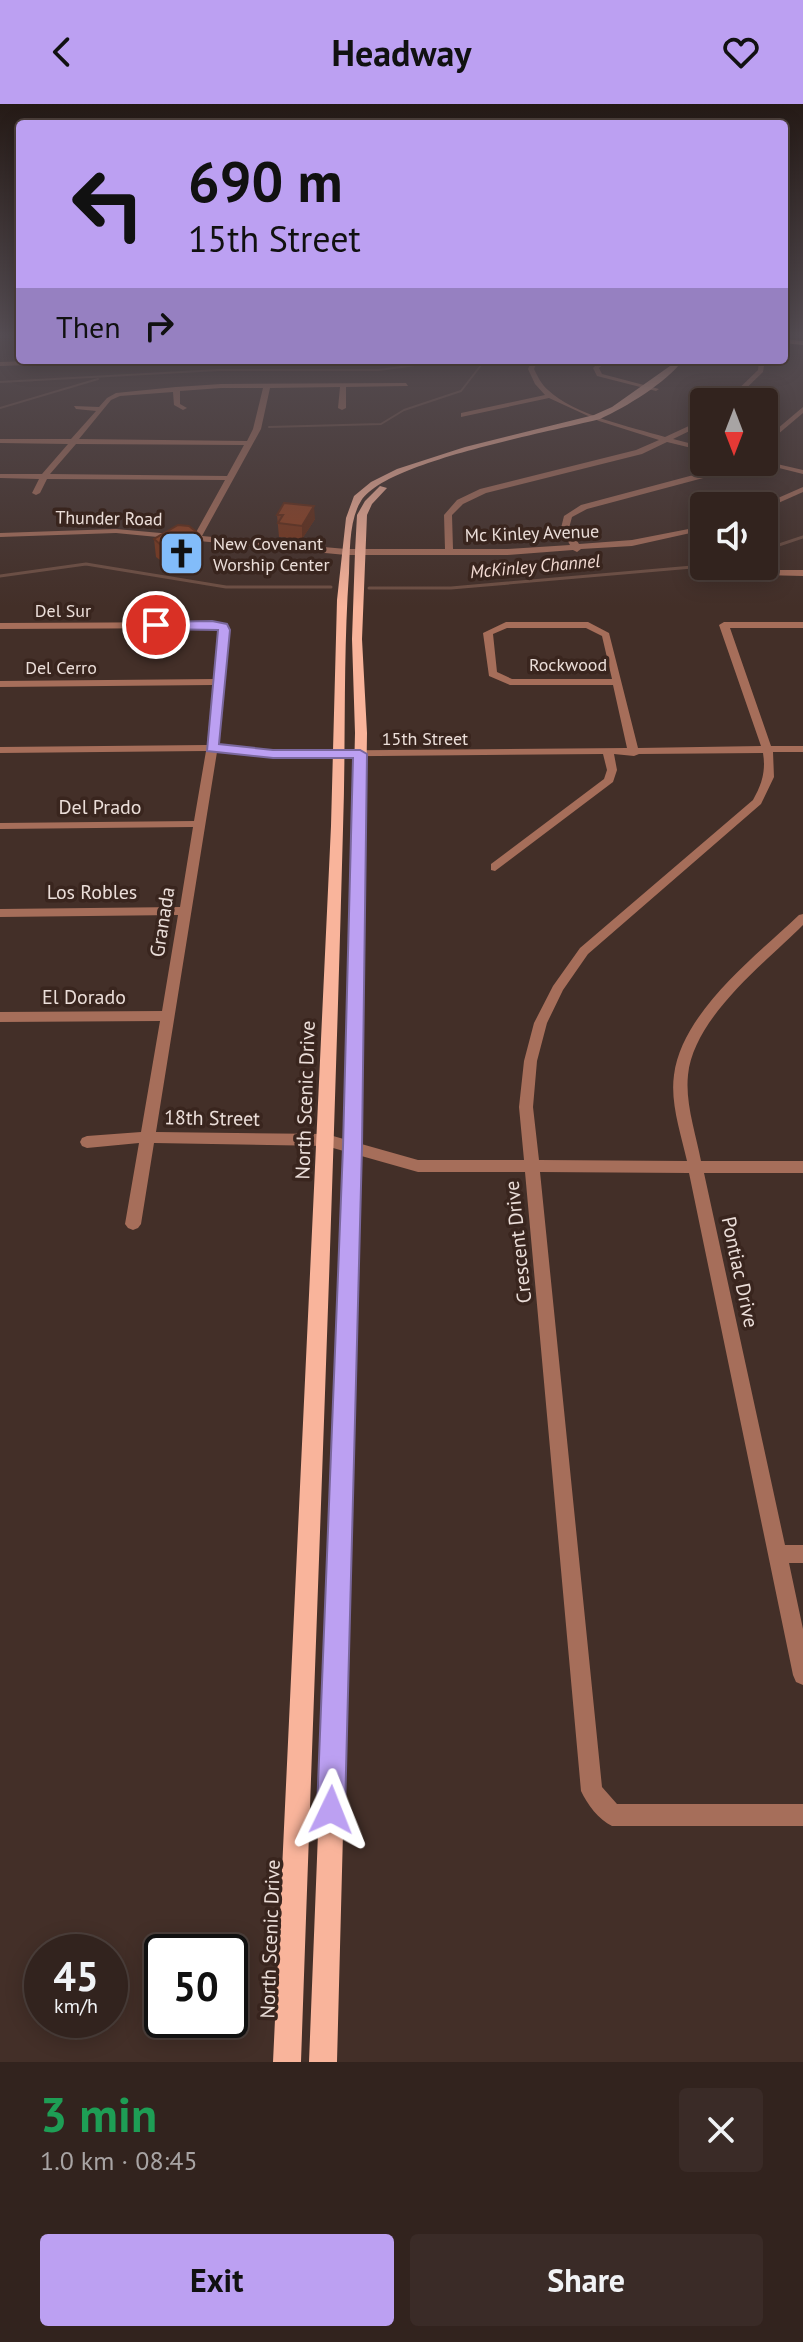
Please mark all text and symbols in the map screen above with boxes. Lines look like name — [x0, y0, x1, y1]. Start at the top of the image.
text: Headway — [331, 29, 472, 76]
icon: back — [40, 30, 84, 74]
icon: heart — [719, 30, 763, 74]
text: 690 m — [188, 145, 343, 217]
icon: left — [56, 152, 160, 256]
text: 15th Street — [188, 215, 361, 262]
icon: right — [137, 304, 181, 348]
text: Then — [56, 307, 121, 346]
north arrow — [690, 388, 778, 476]
map controls — [690, 388, 778, 580]
button: sound — [690, 492, 778, 580]
street label: Thunder Road — [55, 506, 163, 530]
street label: Mc Kinley Avenue — [464, 519, 600, 547]
church icon: New Covenant Worship Center — [158, 529, 206, 577]
place label: New Covenant Worship Center — [213, 532, 330, 576]
water label: McKinley Channel — [469, 549, 601, 583]
pin — [122, 591, 190, 659]
street label: Del Sur — [35, 599, 91, 622]
icon: arrive — [134, 603, 178, 647]
street label: Rockwood — [529, 653, 607, 676]
street label: Del Cerro — [25, 656, 97, 679]
street label: 15th Street — [382, 727, 468, 750]
street label: Del Prado — [58, 794, 142, 820]
street label: Los Robles — [47, 879, 137, 905]
street label: Granada — [144, 885, 180, 959]
street label: El Dorado — [42, 984, 126, 1010]
street label: North Scenic Drive — [289, 1020, 321, 1180]
street label: 18th Street — [164, 1104, 260, 1132]
street label: Crescent Drive — [499, 1179, 537, 1305]
street label: Pontiac Drive — [716, 1214, 764, 1330]
position arrow — [289, 1768, 373, 1852]
street label: North Scenic Drive — [254, 1859, 286, 2019]
speed limit sign: 50 — [144, 1934, 248, 2038]
text: 45 — [53, 1950, 99, 2002]
text: km/h — [54, 1993, 98, 2019]
text: 3 min — [40, 2083, 157, 2145]
button: close — [679, 2088, 763, 2172]
text: 1.0 km · 08:45 — [40, 2144, 198, 2177]
button: Exit — [40, 2234, 394, 2326]
button: Share — [410, 2234, 763, 2326]

